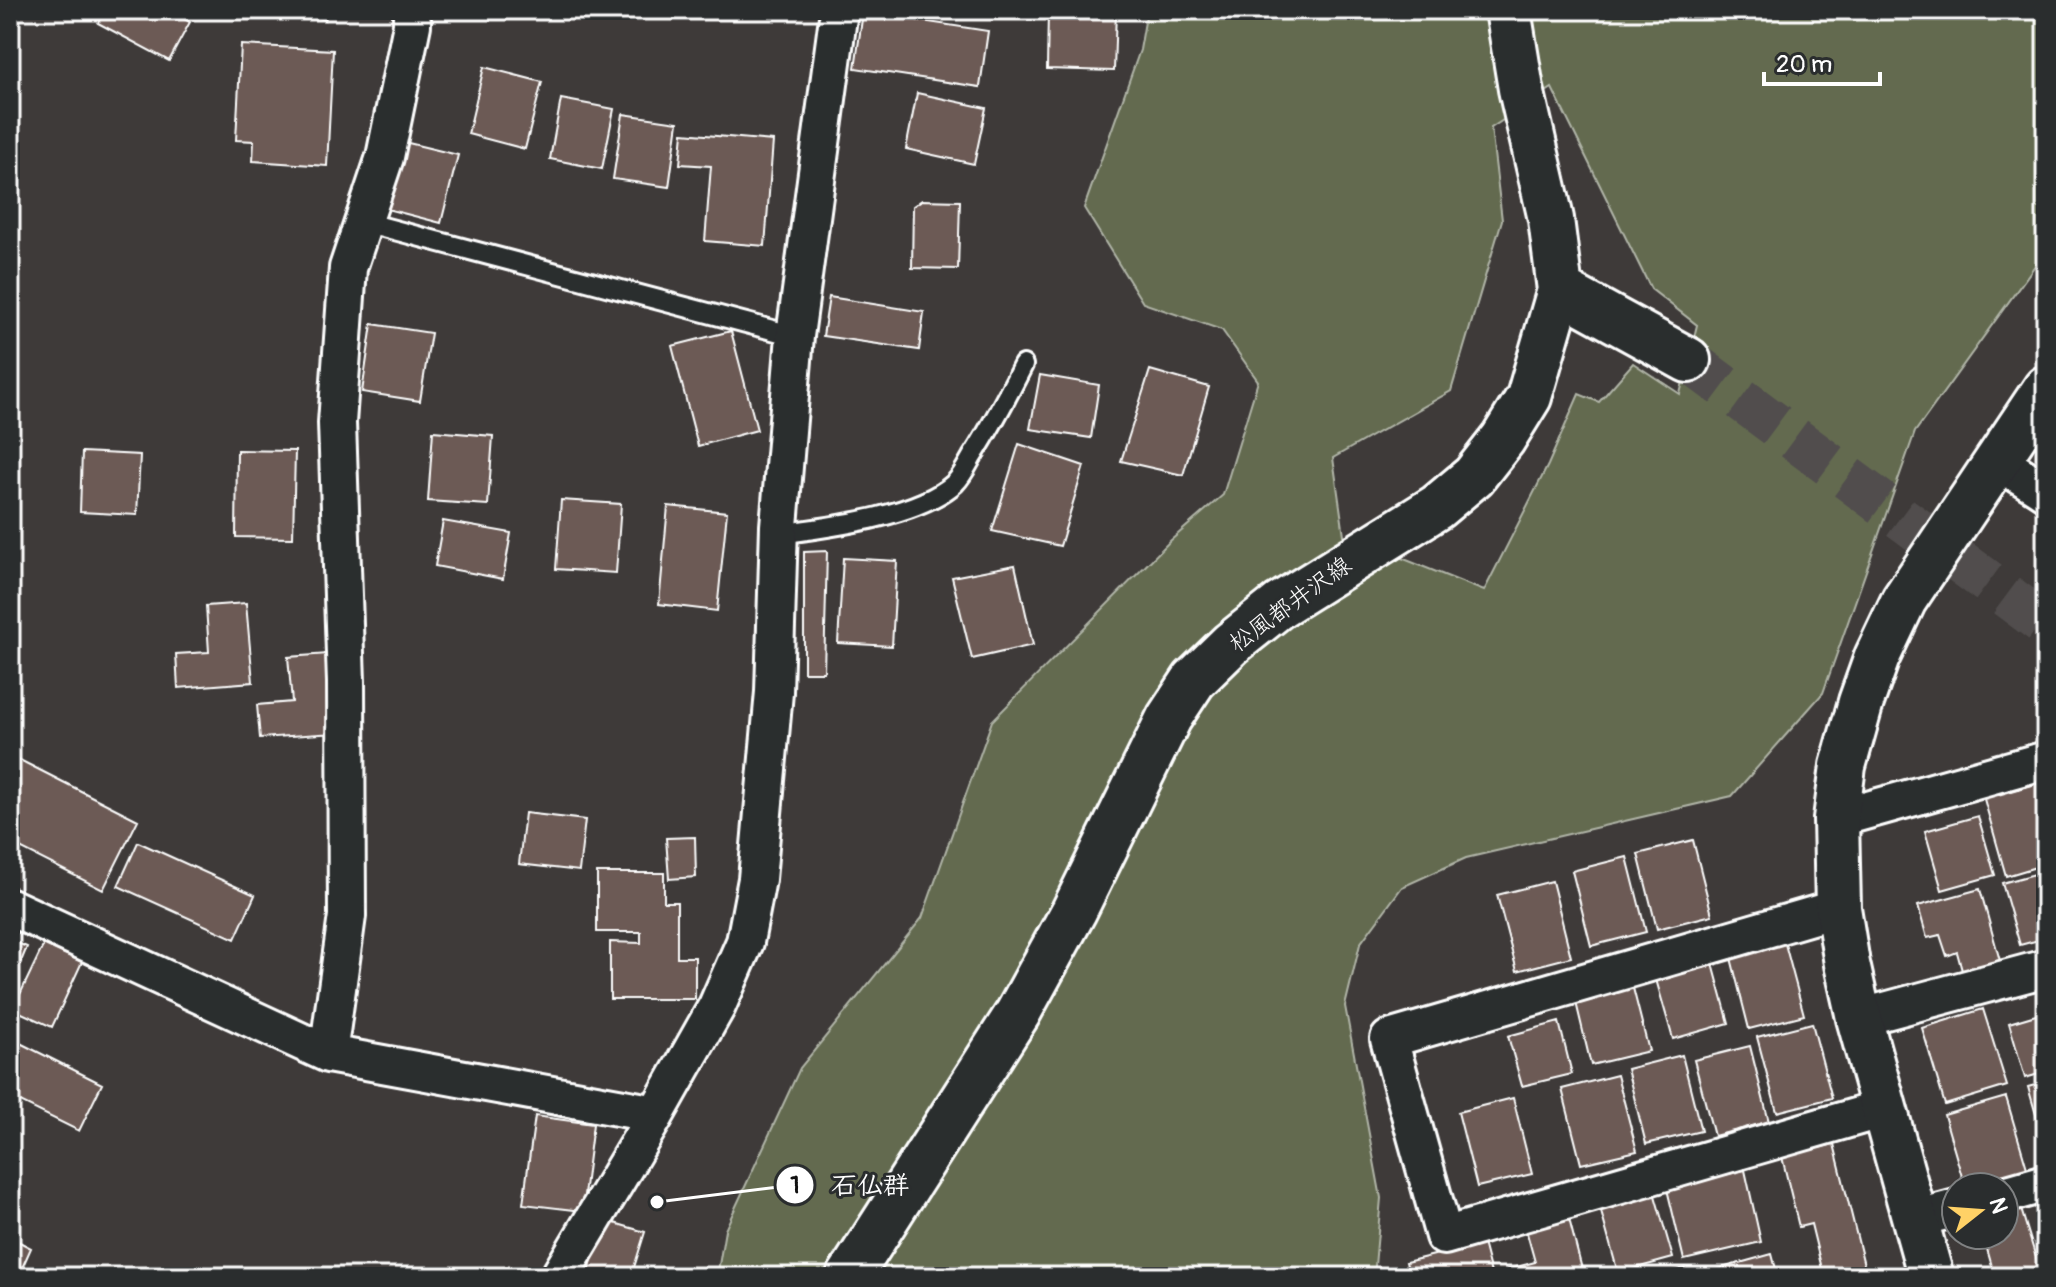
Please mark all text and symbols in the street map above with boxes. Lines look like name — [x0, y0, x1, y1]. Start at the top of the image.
scale bar — [1764, 36, 1880, 86]
text: 20 m — [1776, 50, 1832, 79]
street label: 松風都井沢線 — [1224, 550, 1357, 658]
callout: 石仏群 — [775, 1160, 925, 1210]
text: 石仏群 — [831, 1170, 909, 1202]
text: 1 — [790, 1171, 800, 1200]
north arrow — [1940, 1171, 2020, 1251]
text: N — [1983, 1194, 2014, 1217]

